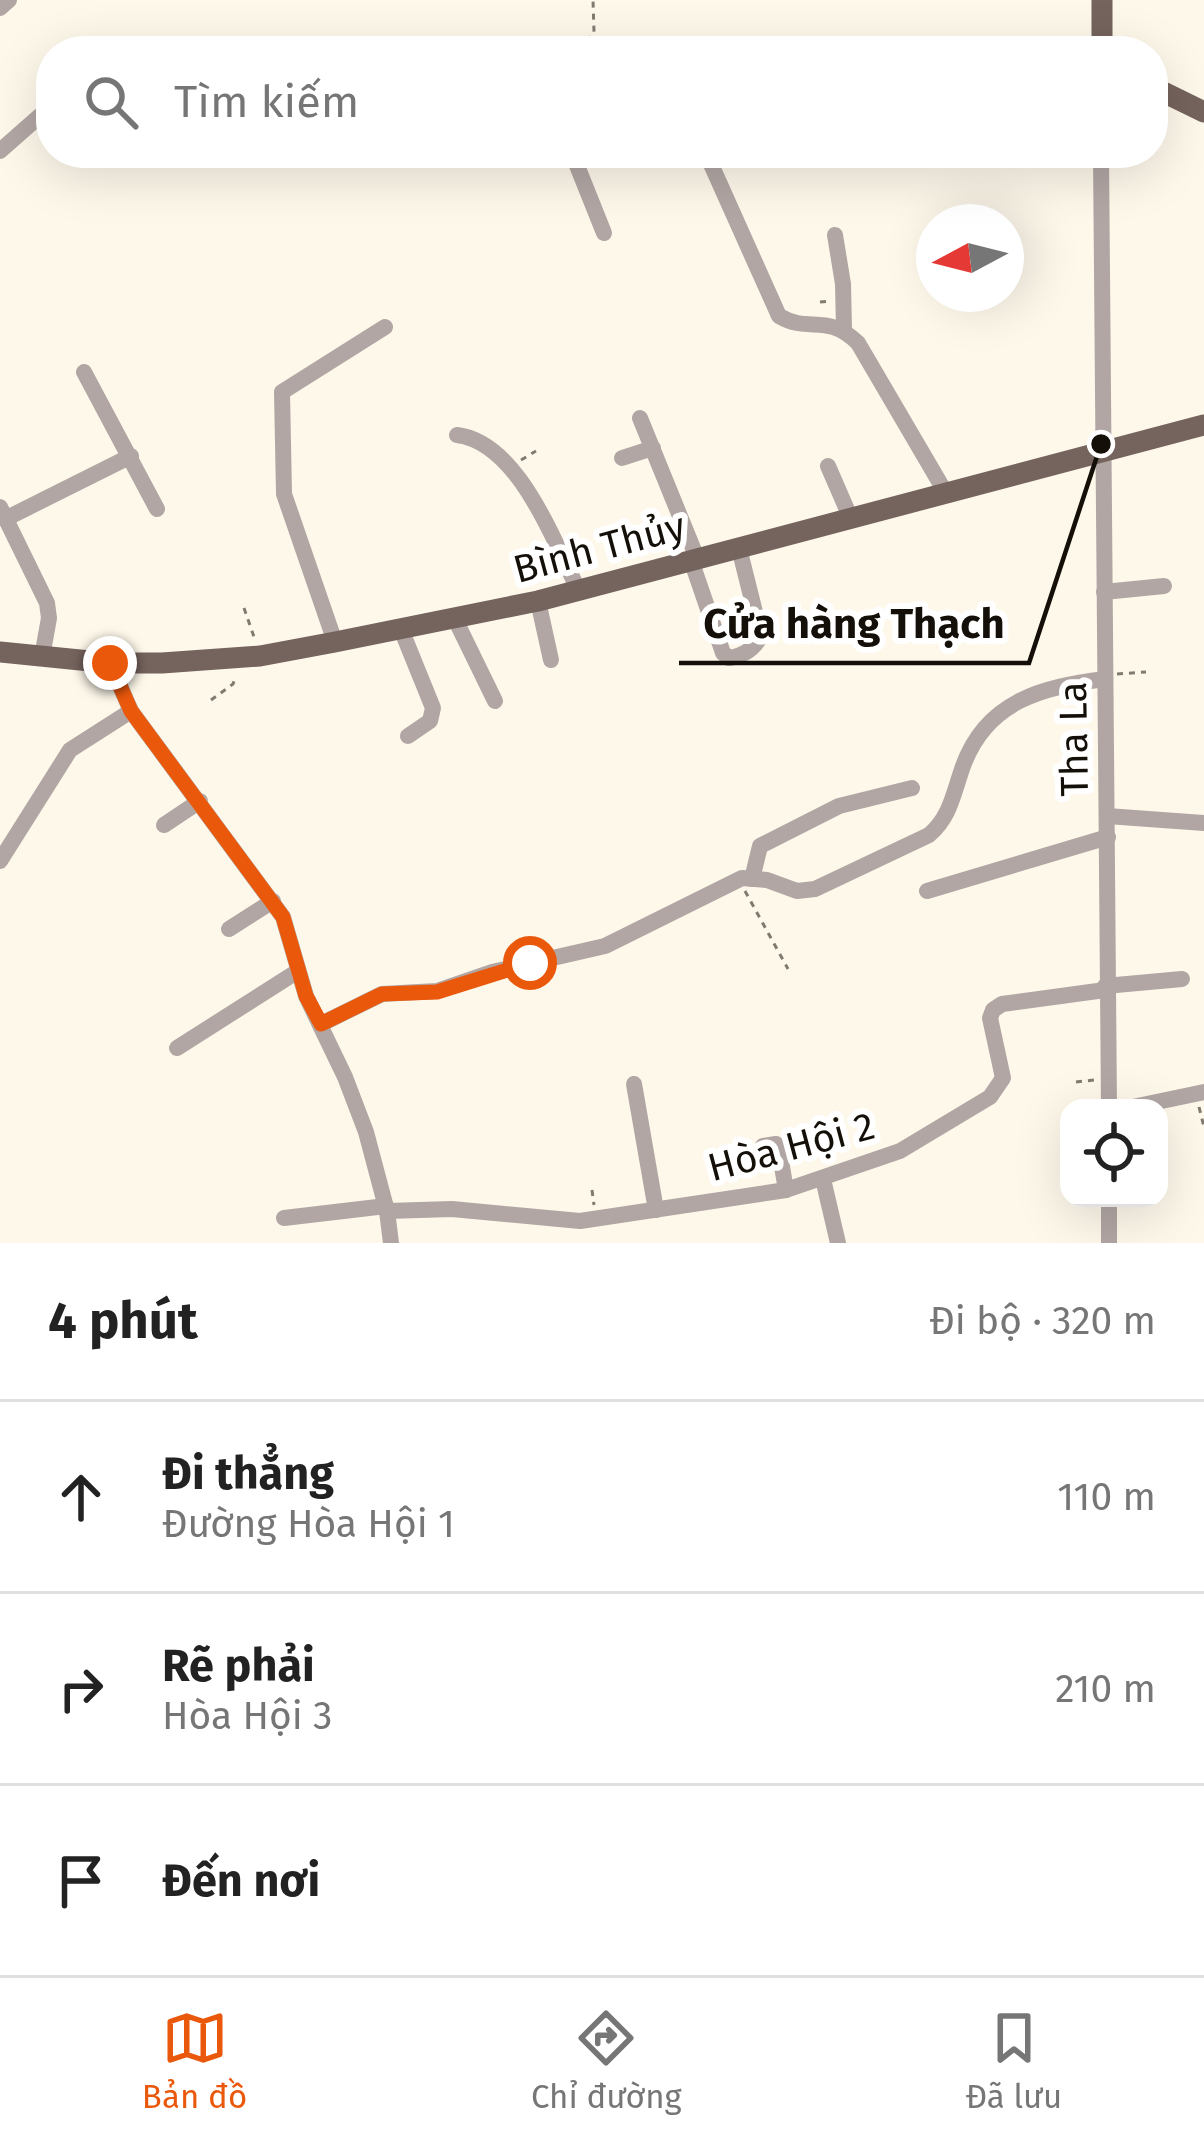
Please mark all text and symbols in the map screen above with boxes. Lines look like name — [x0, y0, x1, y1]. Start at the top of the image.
search box — [36, 36, 1168, 168]
icon: search — [78, 69, 144, 135]
text: Tìm kiếm — [174, 75, 359, 129]
north arrow — [916, 204, 1024, 312]
street label: Bình Thủy — [508, 503, 690, 593]
callout: Cửa hàng Thạch — [679, 585, 1029, 663]
text: Cửa hàng Thạch — [703, 599, 1005, 649]
route end — [83, 636, 137, 690]
street label: Tha La — [1050, 681, 1098, 797]
route start — [503, 936, 557, 990]
map controls — [1060, 1099, 1168, 1207]
button: locate — [1060, 1099, 1168, 1207]
street label: Hòa Hội 2 — [703, 1103, 880, 1191]
text: 4 phút — [48, 1290, 198, 1352]
text: Đi bộ · 320 m — [929, 1298, 1156, 1344]
text: Đi thẳng — [162, 1447, 334, 1501]
icon: ahead — [48, 1464, 114, 1530]
text: 110 m — [1057, 1474, 1156, 1520]
text: Đường Hòa Hội 1 — [162, 1501, 455, 1547]
text: Rẽ phải — [162, 1639, 315, 1693]
icon: right — [48, 1656, 114, 1722]
text: 210 m — [1055, 1666, 1156, 1712]
text: Hòa Hội 3 — [162, 1693, 333, 1739]
icon: arrive — [48, 1848, 114, 1914]
text: Đến nơi — [162, 1854, 320, 1908]
tab: Bản đồ — [142, 2005, 247, 2117]
tab: Chỉ đường — [531, 2005, 682, 2117]
tab: Đã lưu — [965, 2005, 1062, 2117]

